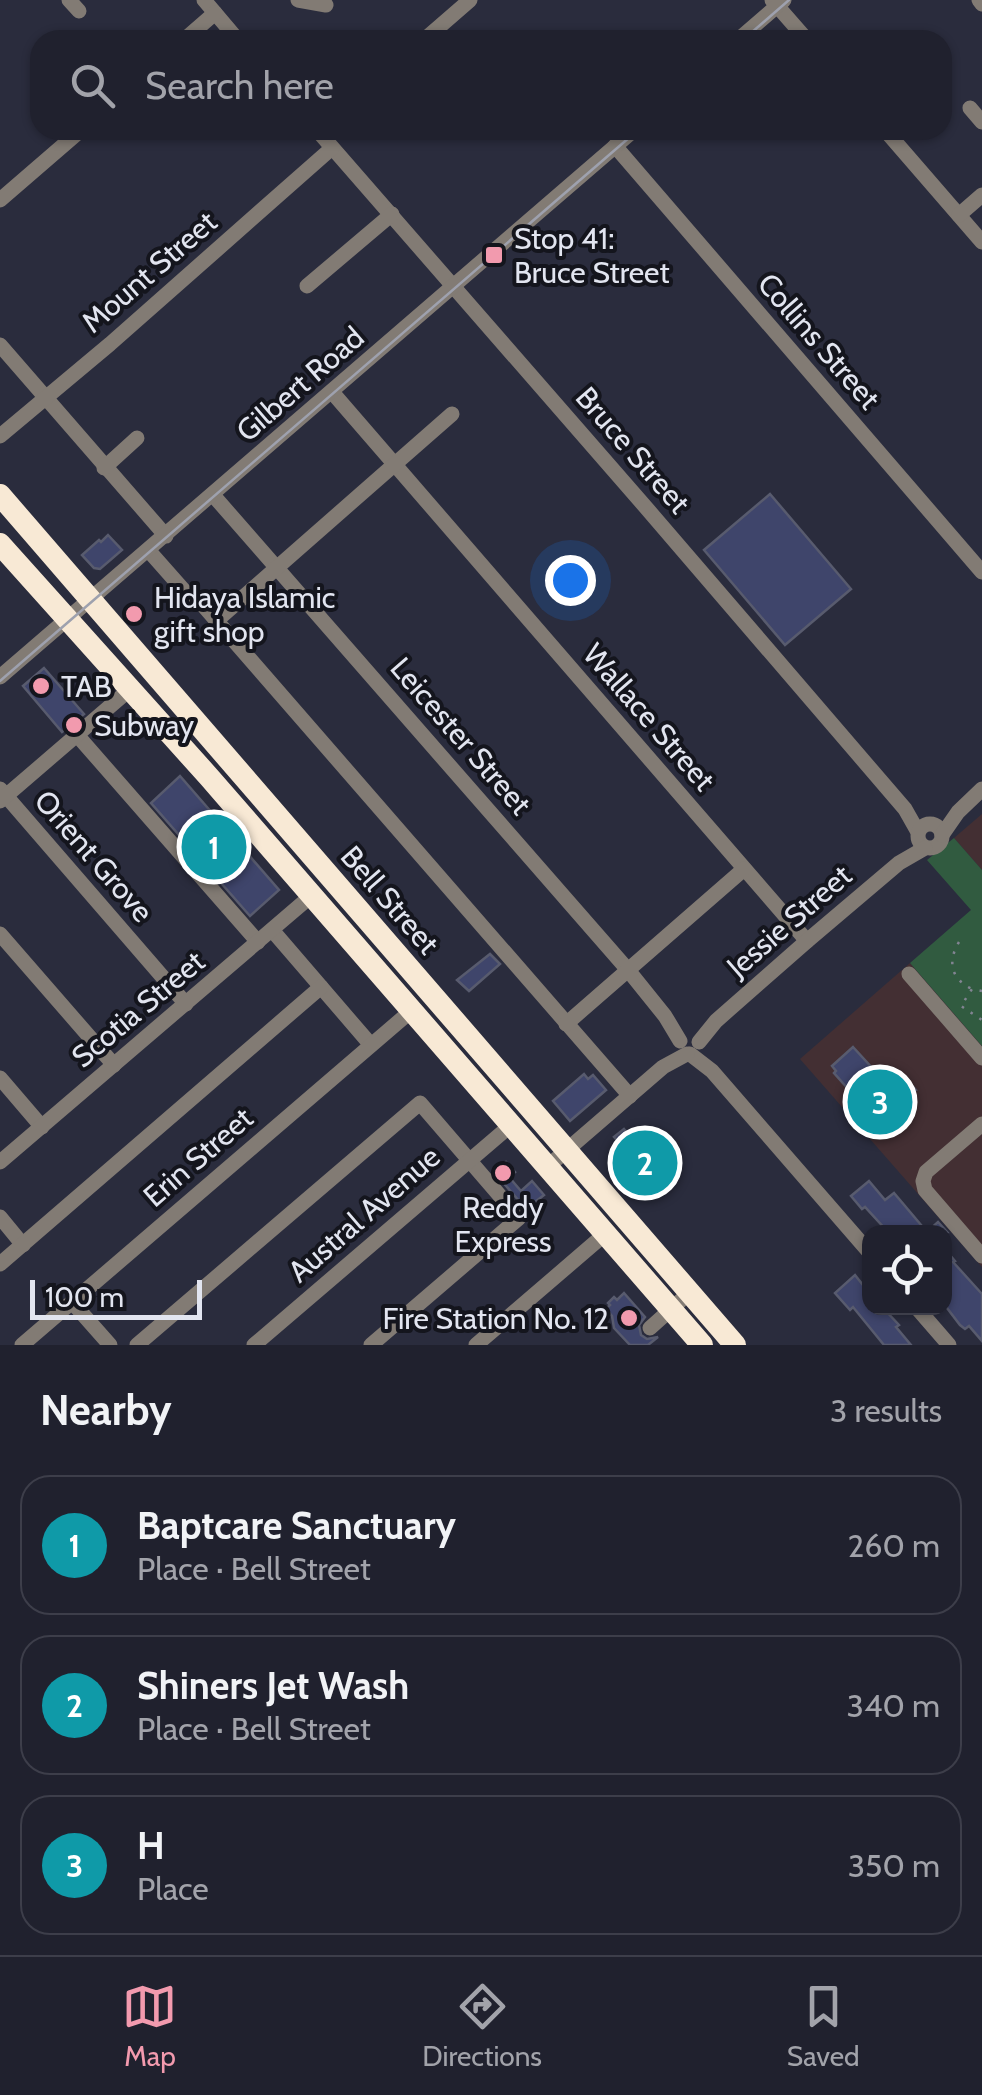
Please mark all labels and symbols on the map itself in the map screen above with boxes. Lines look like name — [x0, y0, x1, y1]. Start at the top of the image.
street label: Mount Street — [74, 203, 224, 341]
place label: Stop 41: Bruce Street — [514, 220, 670, 291]
marker: Stop 41: Bruce Street — [483, 244, 505, 266]
street label: Collins Street — [750, 265, 888, 417]
street label: Gilbert Road — [229, 319, 371, 449]
street label: Bruce Street — [568, 379, 698, 521]
your location — [545, 555, 596, 606]
place label: Hidaya Islamic gift shop — [154, 579, 335, 650]
marker: Hidaya Islamic gift shop — [123, 603, 145, 625]
street label: Wallace Street — [575, 636, 723, 798]
street label: Leicester Street — [383, 650, 539, 822]
place label: TAB — [61, 668, 112, 705]
marker: TAB — [30, 675, 52, 697]
place label: Subway — [94, 707, 194, 744]
marker: Subway — [63, 714, 85, 736]
street label: Orient Grove — [27, 782, 161, 930]
pin: 1 — [182, 810, 246, 884]
street label: Bell Street — [333, 838, 447, 962]
street label: Jessie Street — [718, 857, 859, 986]
street label: Scotia Street — [64, 943, 212, 1075]
pin: 3 — [848, 1064, 912, 1140]
street label: Erin Street — [136, 1099, 260, 1215]
pin: 2 — [612, 1126, 678, 1200]
street label: Austral Avenue — [281, 1138, 447, 1290]
marker: Reddy Express — [492, 1162, 514, 1184]
place label: Reddy Express — [455, 1189, 551, 1260]
scale bar — [30, 1275, 202, 1320]
place label: Fire Station No. 12 — [382, 1300, 609, 1337]
marker: Fire Station No. 12 — [618, 1307, 640, 1329]

